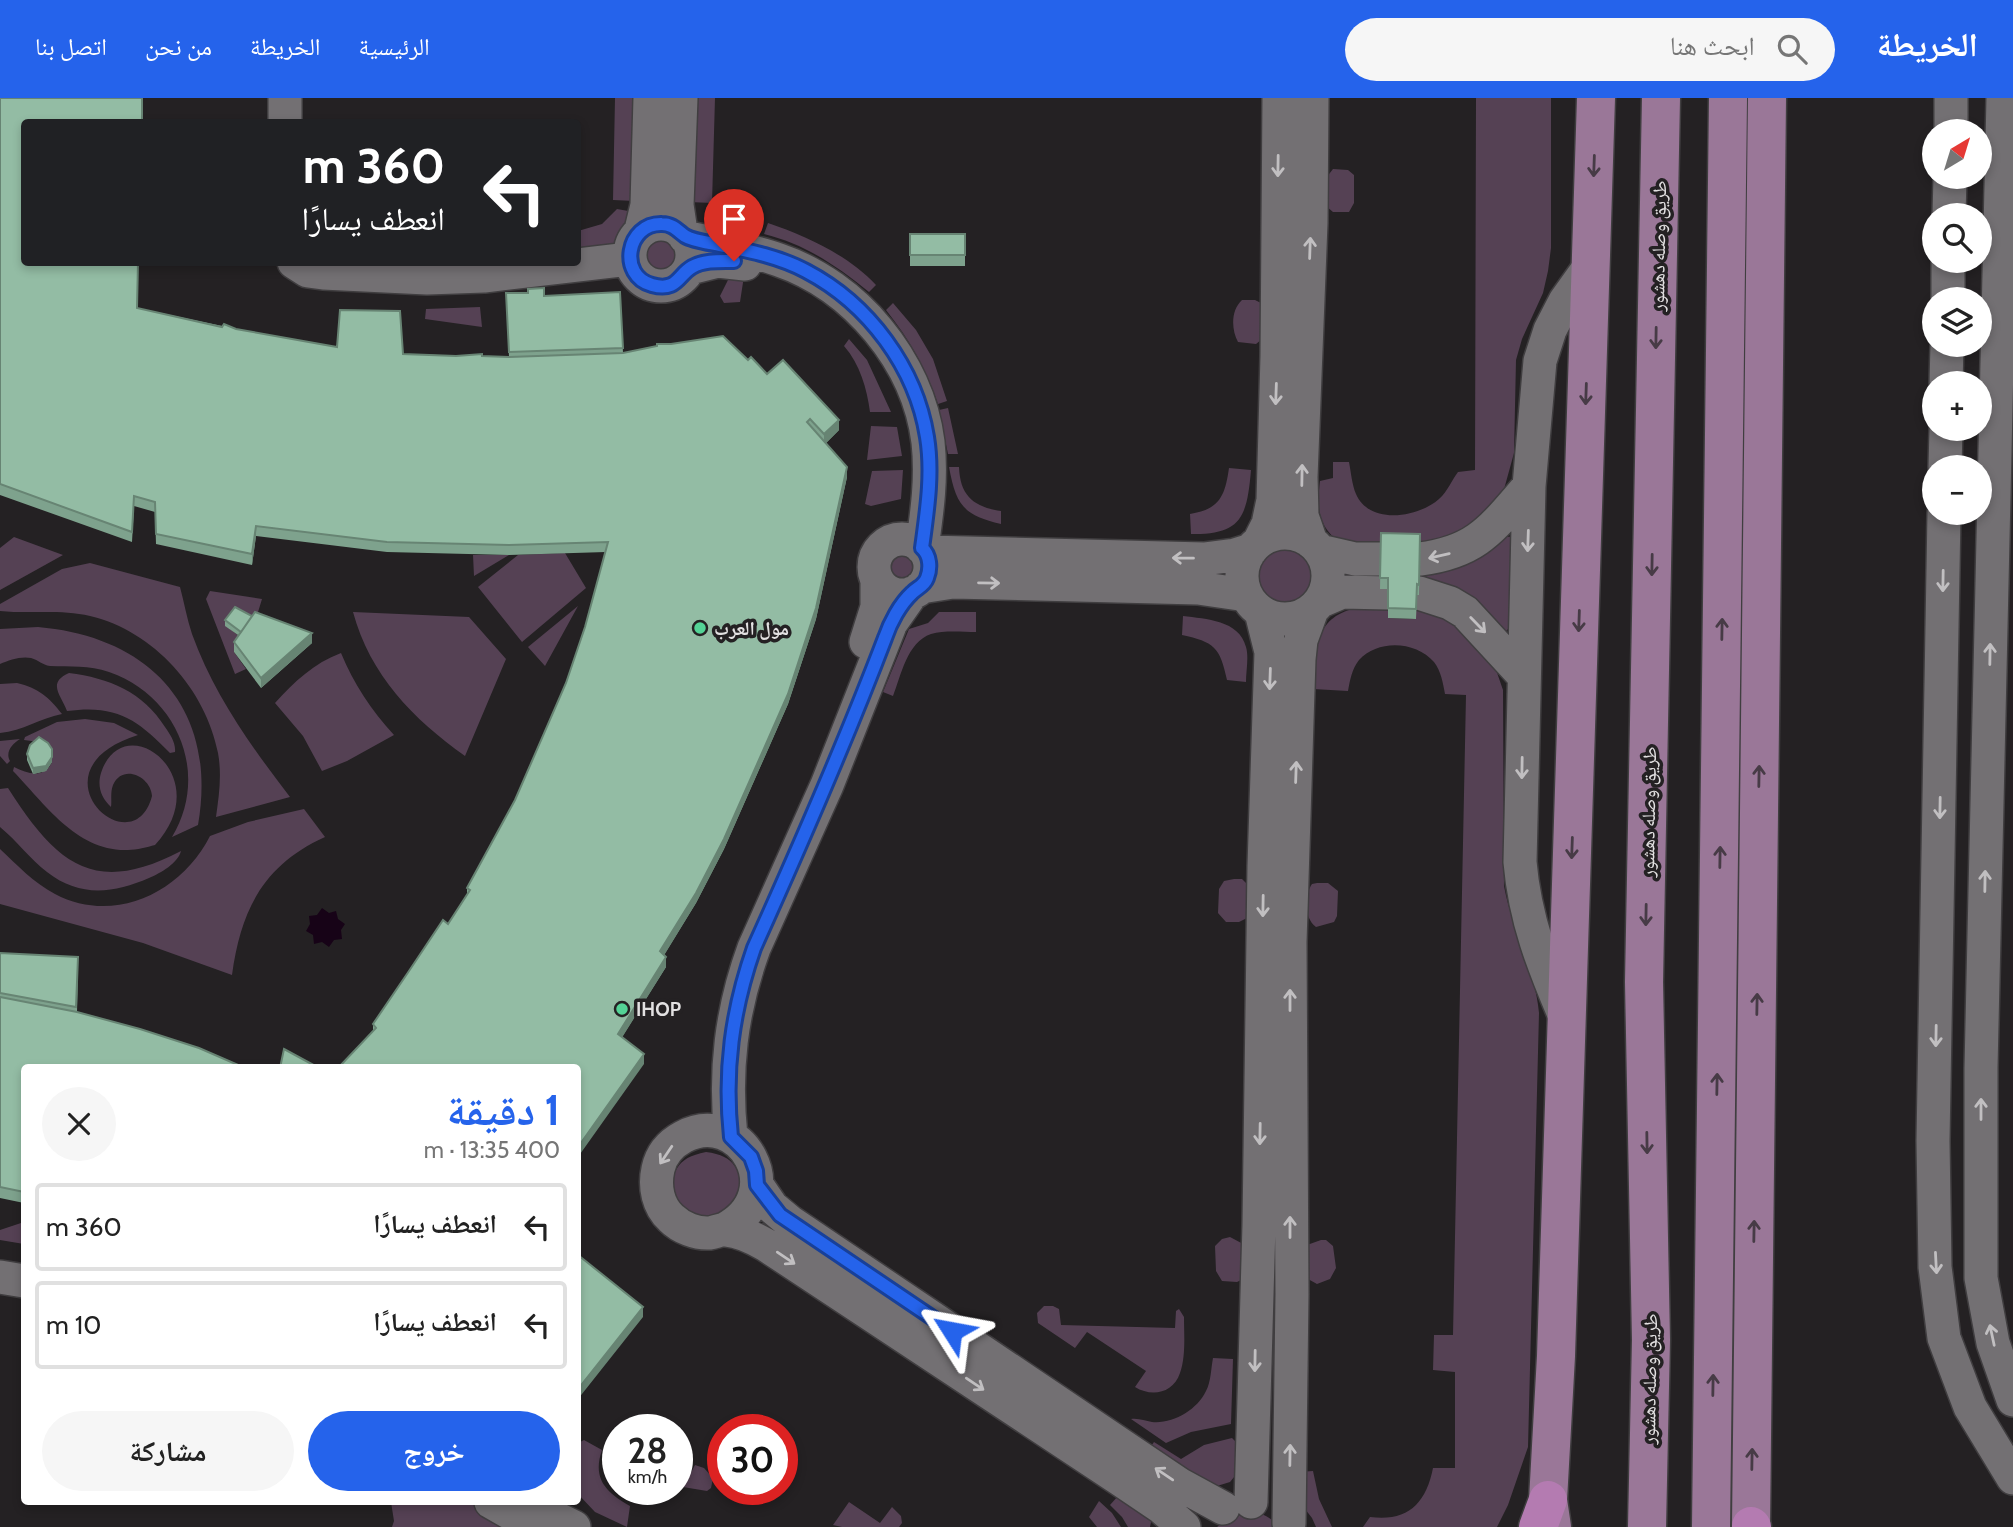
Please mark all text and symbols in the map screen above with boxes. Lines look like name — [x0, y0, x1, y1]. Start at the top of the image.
search box — [1345, 18, 1835, 81]
text: الخريطة — [1877, 24, 1978, 64]
text: ابحث هنا — [1670, 30, 1755, 62]
icon: search — [1773, 30, 1811, 68]
text: اتصل بنا — [35, 32, 107, 61]
text: من نحن — [145, 32, 212, 61]
text: الخريطة — [250, 32, 321, 61]
text: الرئيسية — [359, 32, 430, 61]
north arrow — [1922, 119, 1992, 189]
map controls — [1922, 119, 1992, 525]
text: 360 m — [303, 136, 445, 195]
icon: left — [469, 147, 560, 238]
one-way arrow — [1271, 154, 1285, 177]
one-way arrow — [1587, 154, 1600, 177]
street label: طريق وصله دهشور — [1646, 180, 1671, 313]
pin — [704, 189, 764, 261]
text: انعطف يسارًا — [302, 199, 445, 238]
icon: arrive — [715, 200, 753, 238]
button: search — [1922, 203, 1992, 273]
one-way arrow — [1304, 236, 1317, 259]
button: layers — [1922, 287, 1992, 357]
one-way arrow — [1649, 326, 1663, 349]
button: + — [1922, 371, 1992, 441]
one-way arrow — [1270, 382, 1283, 405]
one-way arrow — [1580, 382, 1593, 405]
button: − — [1922, 455, 1992, 525]
one-way arrow — [1295, 464, 1308, 487]
one-way arrow — [1521, 529, 1534, 552]
one-way arrow — [1428, 550, 1451, 563]
one-way arrow — [1172, 552, 1195, 565]
one-way arrow — [1645, 553, 1659, 576]
one-way arrow — [1937, 569, 1950, 592]
one-way arrow — [977, 576, 1000, 590]
one-way arrow — [1573, 609, 1586, 632]
one-way arrow — [1469, 616, 1486, 633]
place label: مول العرب — [714, 617, 789, 640]
one-way arrow — [1715, 618, 1729, 641]
marker: مول العرب — [692, 620, 708, 636]
one-way arrow — [1984, 643, 1997, 666]
one-way arrow — [1263, 667, 1276, 690]
street label: طريق وصله دهشور — [1636, 746, 1661, 879]
one-way arrow — [1515, 756, 1529, 779]
one-way arrow — [1289, 761, 1302, 784]
one-way arrow — [1753, 765, 1766, 788]
one-way arrow — [1933, 797, 1947, 820]
one-way arrow — [1565, 837, 1579, 860]
one-way arrow — [1713, 846, 1727, 869]
one-way arrow — [1978, 870, 1992, 893]
one-way arrow — [1256, 894, 1270, 917]
one-way arrow — [1639, 903, 1652, 926]
one-way arrow — [1283, 988, 1297, 1011]
one-way arrow — [1750, 993, 1764, 1016]
place label: IHOP — [636, 998, 681, 1021]
marker: IHOP — [614, 1001, 630, 1017]
one-way arrow — [1929, 1024, 1942, 1047]
one-way arrow — [1710, 1073, 1724, 1096]
text: 1 دقيقة — [447, 1084, 560, 1136]
button: close — [42, 1087, 116, 1161]
one-way arrow — [1974, 1097, 1988, 1120]
one-way arrow — [1253, 1122, 1267, 1145]
one-way arrow — [1640, 1131, 1654, 1154]
text: 400 m · 13:35 — [424, 1136, 560, 1164]
one-way arrow — [658, 1145, 673, 1164]
text: انعطف يسارًا — [373, 1208, 497, 1240]
icon: left — [518, 1208, 556, 1246]
text: 360 m — [46, 1211, 122, 1243]
one-way arrow — [1283, 1216, 1297, 1239]
one-way arrow — [1748, 1220, 1761, 1243]
one-way arrow — [776, 1251, 795, 1265]
one-way arrow — [1929, 1252, 1942, 1275]
position arrow — [915, 1294, 989, 1368]
text: انعطف يسارًا — [373, 1306, 497, 1338]
icon: left — [518, 1306, 556, 1344]
text: 10 m — [46, 1309, 101, 1341]
street label: طريق وصله دهشور — [1637, 1313, 1662, 1446]
one-way arrow — [1984, 1324, 1998, 1347]
one-way arrow — [1248, 1349, 1262, 1372]
one-way arrow — [1707, 1374, 1720, 1397]
one-way arrow — [965, 1377, 985, 1391]
button: مشاركة — [42, 1411, 294, 1491]
button: خروج — [308, 1411, 560, 1491]
speed limit sign: 30 — [707, 1414, 798, 1505]
text: 28 — [628, 1429, 667, 1472]
one-way arrow — [1283, 1443, 1297, 1466]
one-way arrow — [1745, 1448, 1759, 1471]
text: km/h — [628, 1466, 667, 1488]
one-way arrow — [1155, 1467, 1174, 1481]

